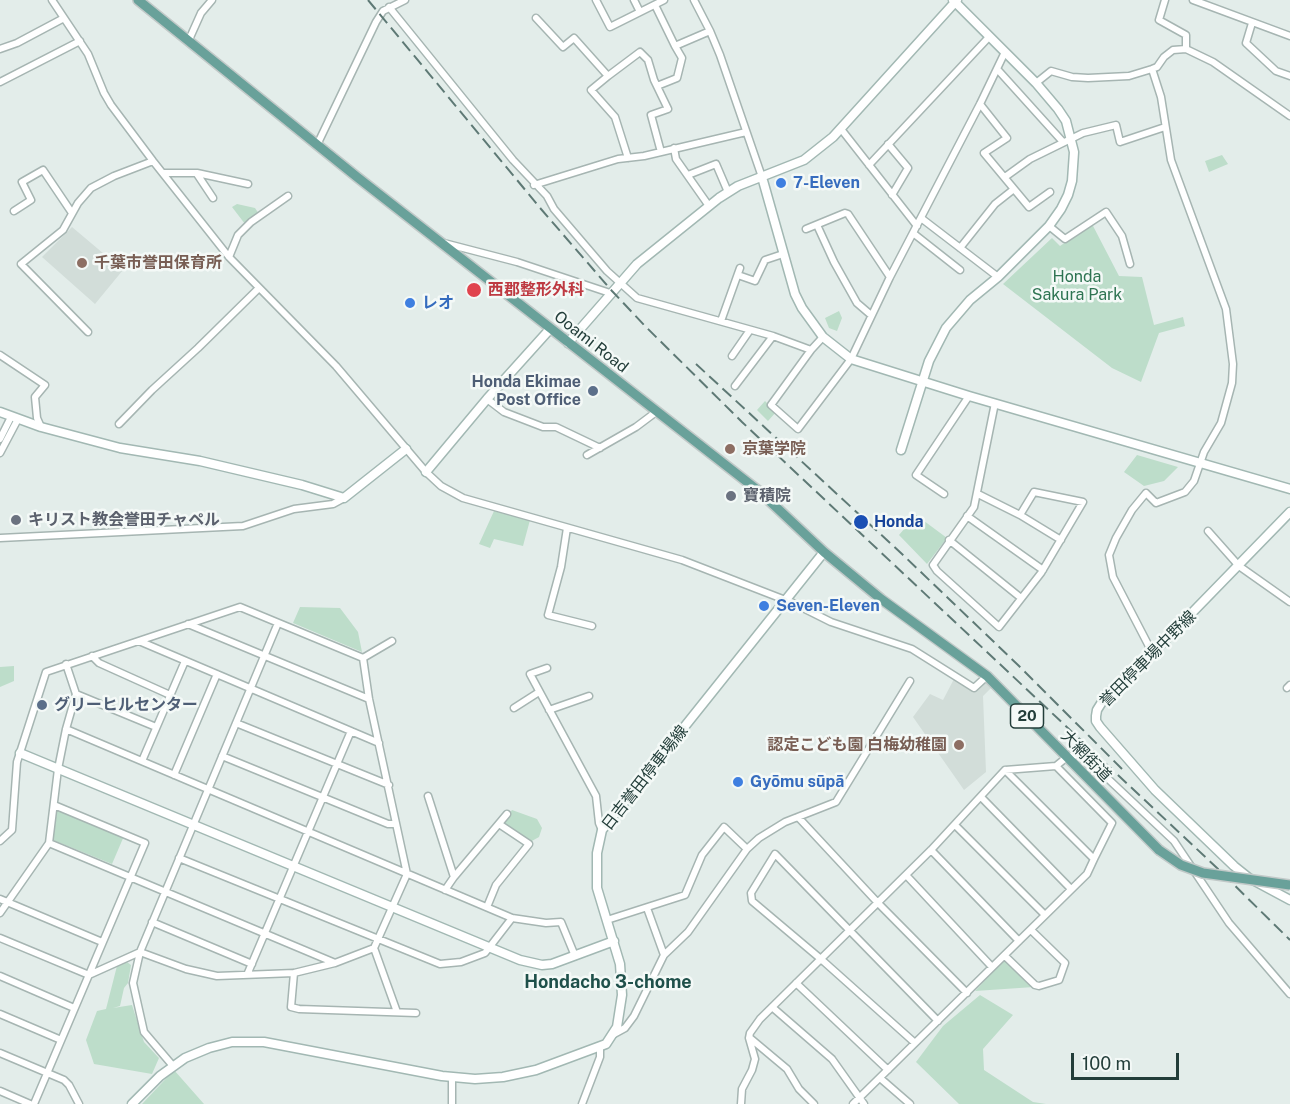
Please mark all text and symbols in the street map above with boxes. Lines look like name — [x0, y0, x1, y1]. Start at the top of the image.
place label: 7-Eleven — [793, 173, 860, 193]
marker: 7-Eleven — [774, 176, 788, 190]
place label: 千葉市誉田保育所 — [94, 253, 222, 273]
marker: 千葉市誉田保育所 — [75, 256, 89, 270]
park label: Honda Sakura Park — [1032, 267, 1122, 305]
place label: 西郡整形外科 — [488, 280, 584, 300]
marker: 西郡整形外科 — [465, 281, 483, 299]
place label: レオ — [422, 293, 454, 313]
marker: レオ — [403, 296, 417, 310]
street label: Ooami Road — [550, 307, 632, 377]
place label: Honda Ekimae Post Office — [472, 372, 581, 410]
marker: Honda Ekimae Post Office — [586, 384, 600, 398]
place label: 京葉学院 — [742, 439, 806, 459]
marker: 京葉学院 — [723, 442, 737, 456]
place label: 寶積院 — [743, 486, 791, 506]
marker: 寶積院 — [724, 489, 738, 503]
place label: キリスト教会誉田チャペル — [28, 510, 220, 530]
place label: Honda — [874, 512, 924, 532]
marker: キリスト教会誉田チャペル — [9, 513, 23, 527]
marker: Honda — [852, 513, 870, 531]
place label: Seven-Eleven — [776, 596, 880, 616]
marker: Seven-Eleven — [757, 599, 771, 613]
street label: 誉田停車場中野線 — [1096, 607, 1200, 711]
place label: グリーヒルセンター — [54, 695, 198, 715]
marker: グリーヒルセンター — [35, 698, 49, 712]
road number: 20 — [1010, 704, 1044, 728]
street label: 日吉誉田停車場線 — [598, 722, 692, 834]
street label: 大網街道 — [1057, 726, 1115, 786]
place label: 認定こども園 白梅幼稚園 — [767, 735, 947, 755]
marker: 認定こども園 白梅幼稚園 — [952, 738, 966, 752]
place label: Gyōmu sūpā — [750, 772, 844, 792]
marker: Gyōmu sūpā — [731, 775, 745, 789]
district label: Hondacho 3-chome — [524, 971, 692, 993]
scale bar — [1074, 1041, 1182, 1079]
text: 100 m — [1082, 1053, 1131, 1074]

